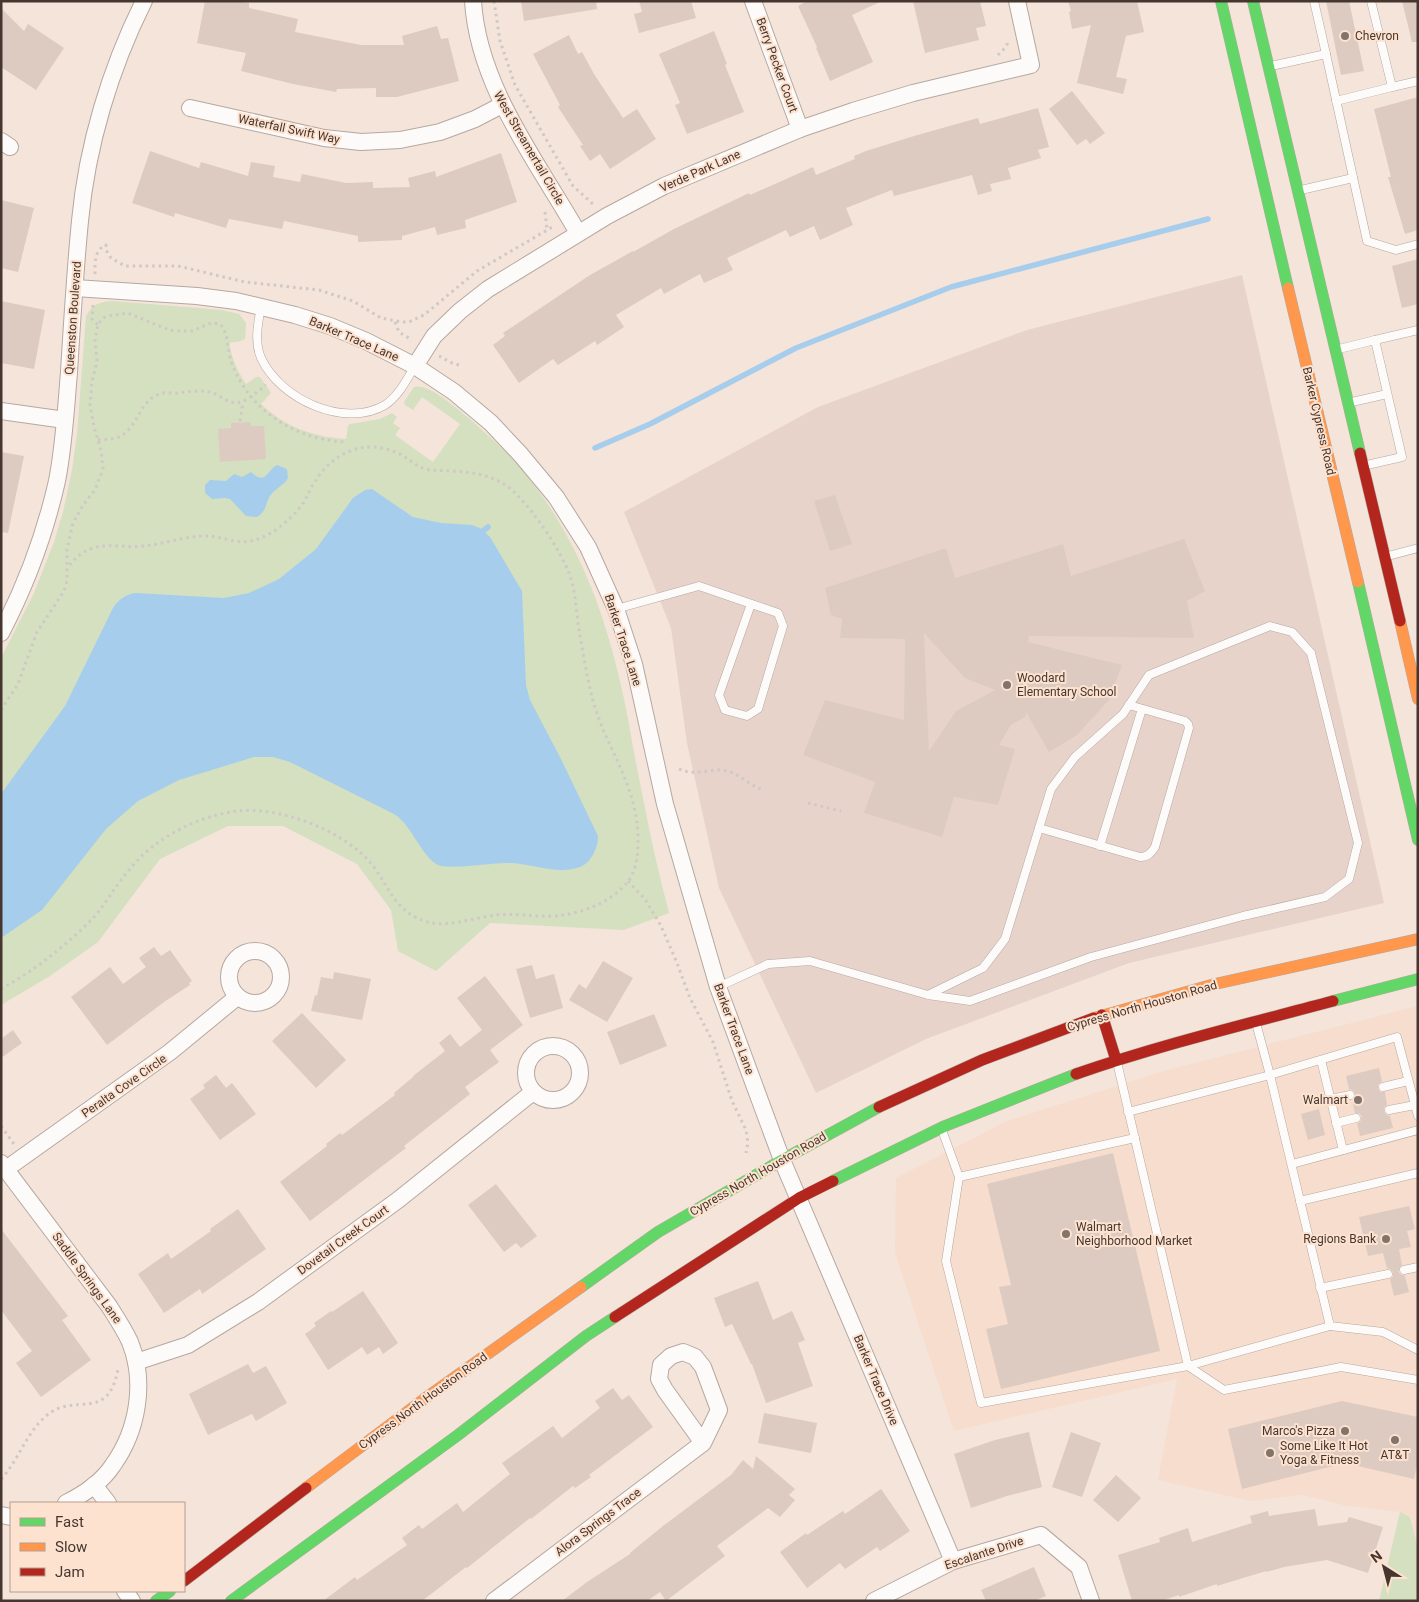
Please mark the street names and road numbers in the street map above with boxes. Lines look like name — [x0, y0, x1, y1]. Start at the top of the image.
street label: Berry Pecker Court — [753, 16, 801, 114]
street label: West Streamertail Circle — [491, 89, 567, 207]
street label: Waterfall Swift Way — [237, 111, 341, 147]
street label: Verde Park Lane — [657, 147, 743, 195]
street label: Queenston Boulevard — [62, 261, 84, 375]
street label: Barker Trace Lane — [307, 314, 401, 364]
street label: Barker Cypress Road — [1300, 365, 1338, 477]
street label: Barker Trace Lane — [602, 592, 644, 688]
street label: Cypress North Houston Road — [1065, 978, 1219, 1034]
street label: Barker Trace Lane — [711, 982, 757, 1076]
street label: Peralta Cove Circle — [79, 1051, 169, 1121]
street label: Cypress North Houston Road — [687, 1129, 829, 1219]
street label: Dovetail Creek Court — [295, 1202, 391, 1278]
street label: Saddle Springs Lane — [49, 1230, 125, 1326]
street label: Barker Trace Drive — [851, 1333, 901, 1427]
street label: Cypress North Houston Road — [356, 1350, 490, 1452]
street label: Alora Springs Trace — [552, 1485, 644, 1559]
street label: Escalante Drive — [943, 1534, 1025, 1572]

